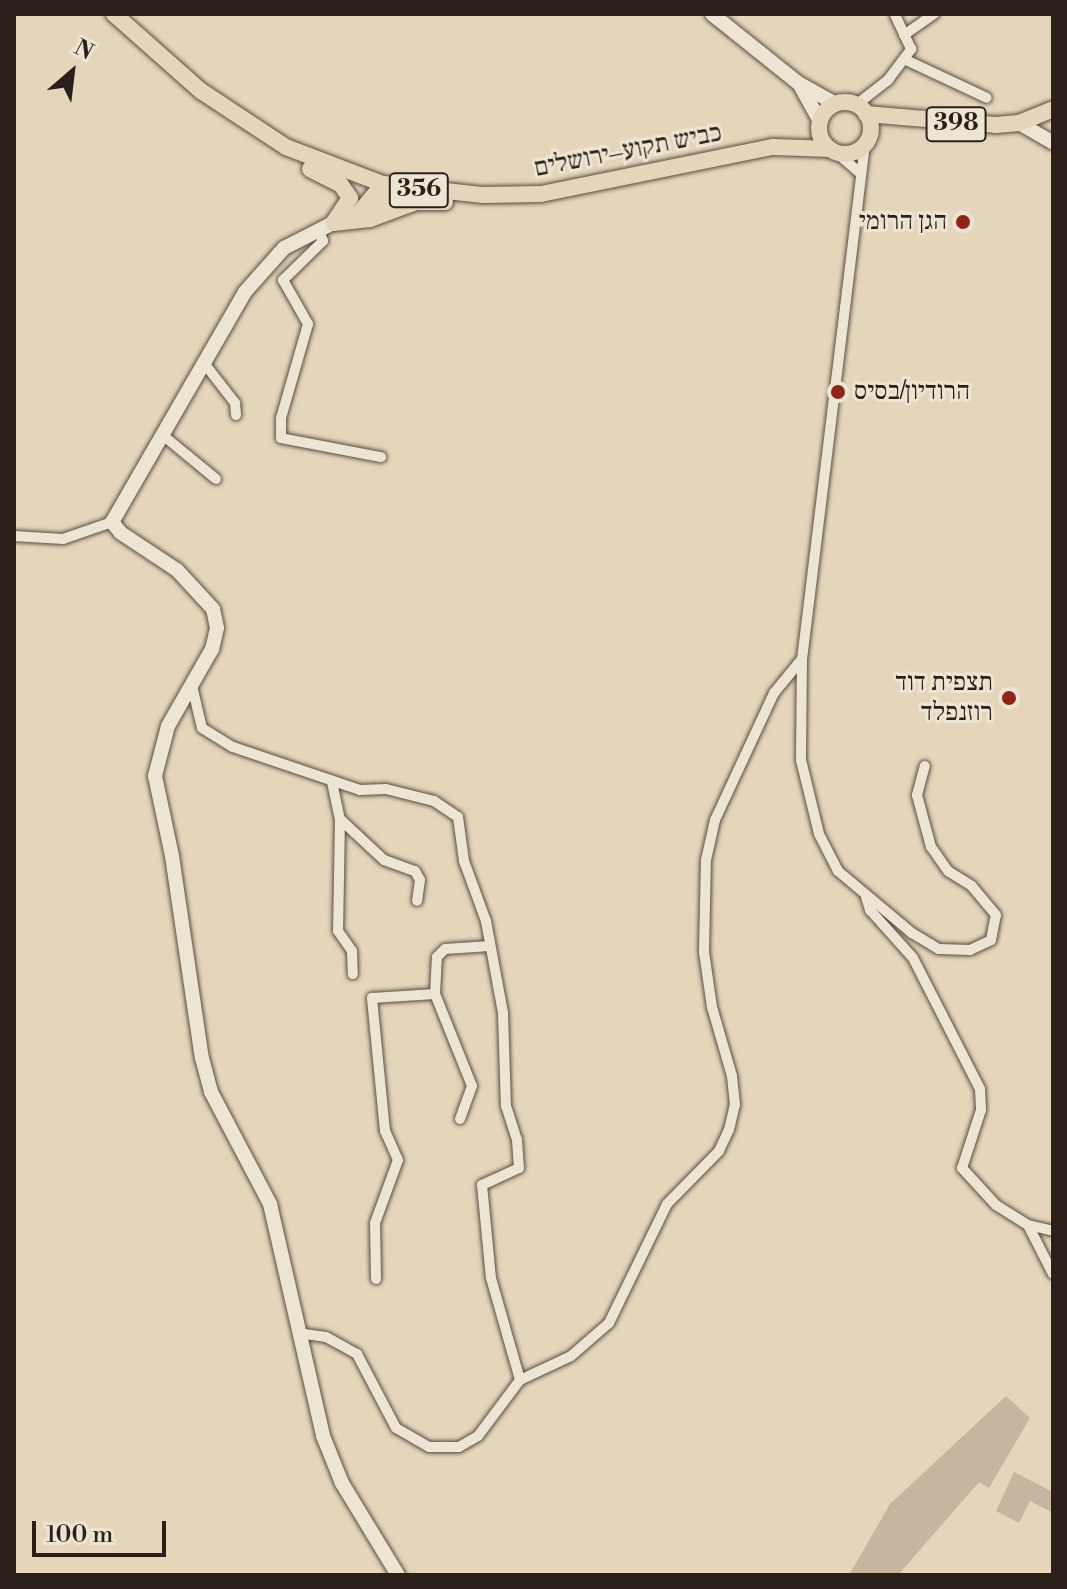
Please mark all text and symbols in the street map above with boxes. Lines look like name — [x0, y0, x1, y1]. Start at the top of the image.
north arrow — [32, 32, 112, 112]
text: N — [69, 34, 98, 66]
road number: 398 — [924, 104, 988, 144]
street label: כביש תקוע–ירושלים — [532, 118, 724, 184]
road number: 356 — [387, 170, 451, 210]
place label: הגן הרומי — [859, 206, 947, 238]
marker: הגן הרומי — [954, 213, 972, 231]
place label: הרודיון/בסיס — [854, 376, 970, 408]
marker: הרודיון/בסיס — [829, 383, 847, 401]
place label: תצפית דוד רוזנפלד — [895, 667, 993, 728]
marker: תצפית דוד רוזנפלד — [1000, 689, 1018, 707]
scale bar — [36, 1505, 170, 1555]
text: 100 m — [46, 1520, 113, 1550]

